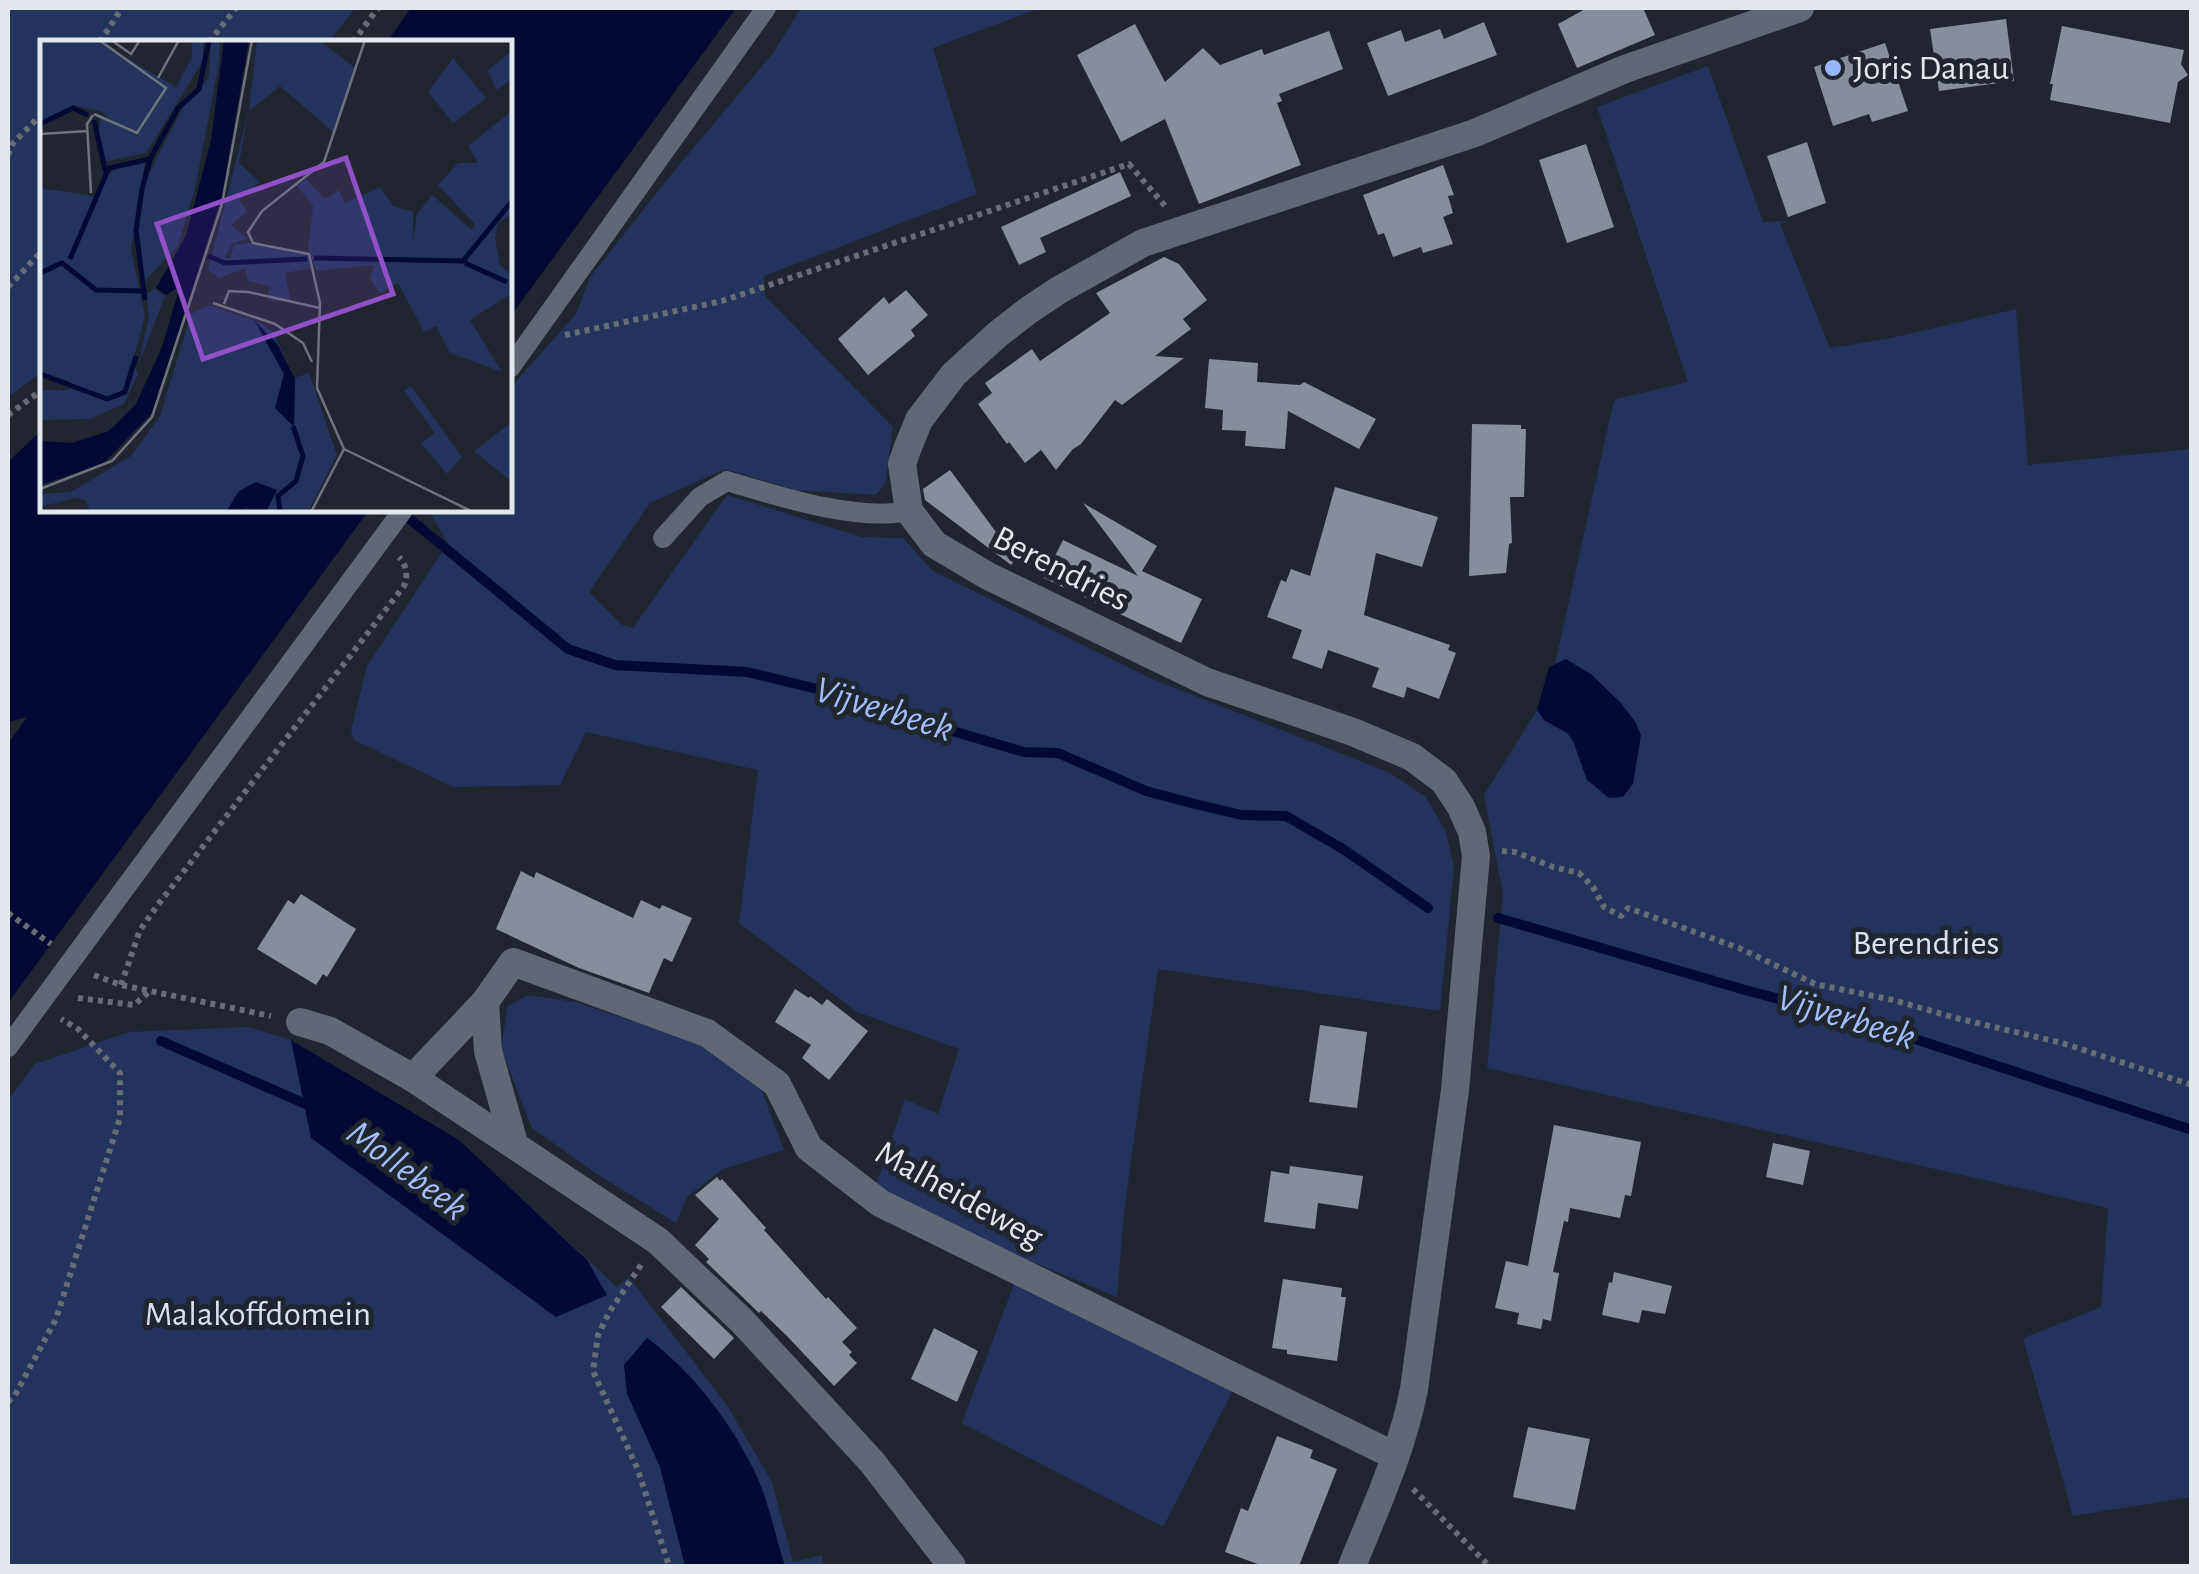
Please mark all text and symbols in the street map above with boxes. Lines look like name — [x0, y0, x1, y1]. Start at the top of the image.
inset map — [40, 40, 512, 512]
place label: Joris Danau — [1853, 51, 2009, 86]
marker: Joris Danau — [1822, 57, 1844, 79]
street label: Berendries — [988, 520, 1134, 618]
water label: Vijverbeek — [810, 671, 958, 749]
park label: Berendries — [1852, 926, 2000, 961]
water label: Vijverbeek — [1772, 979, 1920, 1057]
water label: Mollebeek — [340, 1114, 474, 1228]
street label: Malheideweg — [870, 1135, 1048, 1255]
park label: Malakoffdomein — [145, 1297, 371, 1332]

